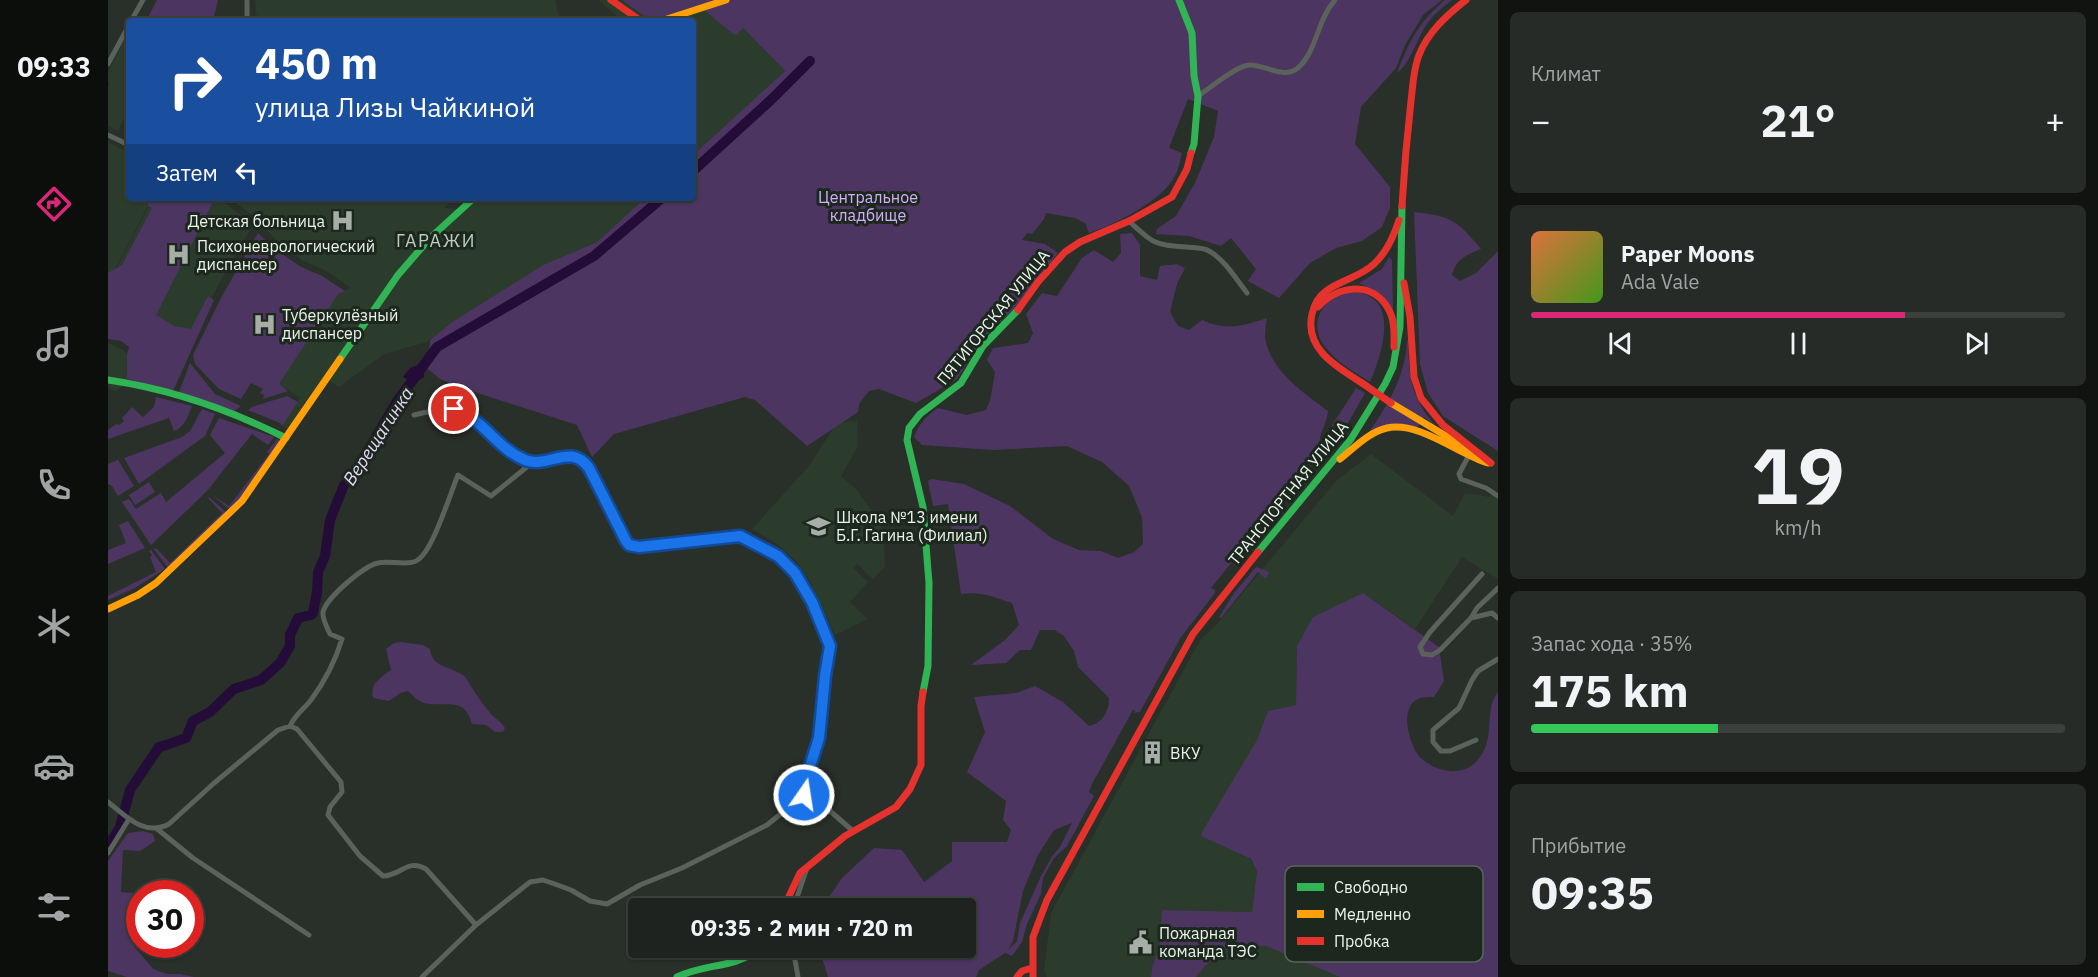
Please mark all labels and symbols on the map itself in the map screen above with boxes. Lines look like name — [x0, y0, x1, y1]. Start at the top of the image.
park label: Центральное кладбище — [818, 187, 918, 225]
hospital icon: Детская больница — [330, 208, 356, 234]
place label: Детская больница — [188, 211, 325, 231]
district label: ГАРАЖИ — [396, 229, 476, 252]
place label: Психоневрологический диспансер — [197, 236, 375, 274]
hospital icon: Психоневрологический диспансер — [166, 242, 192, 268]
street label: ПЯТИГОРСКАЯ УЛИЦА — [932, 245, 1054, 389]
place label: Туберкулёзный диспансер — [282, 305, 398, 343]
hospital icon: Туберкулёзный диспансер — [251, 311, 277, 337]
water label: Верещагинка — [338, 383, 418, 489]
pin — [428, 383, 479, 434]
street label: ТРАНСПОРТНАЯ УЛИЦА — [1224, 417, 1352, 569]
place label: Школа №13 имени Б.Г. Гагина (Филиал) — [836, 507, 988, 545]
school or university icon: Школа №13 имени Б.Г. Гагина (Филиал) — [805, 513, 831, 539]
building icon: ВКУ — [1139, 740, 1165, 766]
place label: ВКУ — [1170, 743, 1201, 763]
position arrow — [772, 763, 836, 827]
legend — [1285, 866, 1483, 962]
text: Свободно — [1334, 877, 1408, 897]
speed limit sign: 30 — [126, 880, 204, 958]
text: Медленно — [1334, 904, 1411, 924]
place label: Пожарная команда ТЭС — [1159, 923, 1257, 961]
public building icon: Пожарная команда ТЭС — [1128, 929, 1154, 955]
text: Пробка — [1334, 931, 1390, 951]

